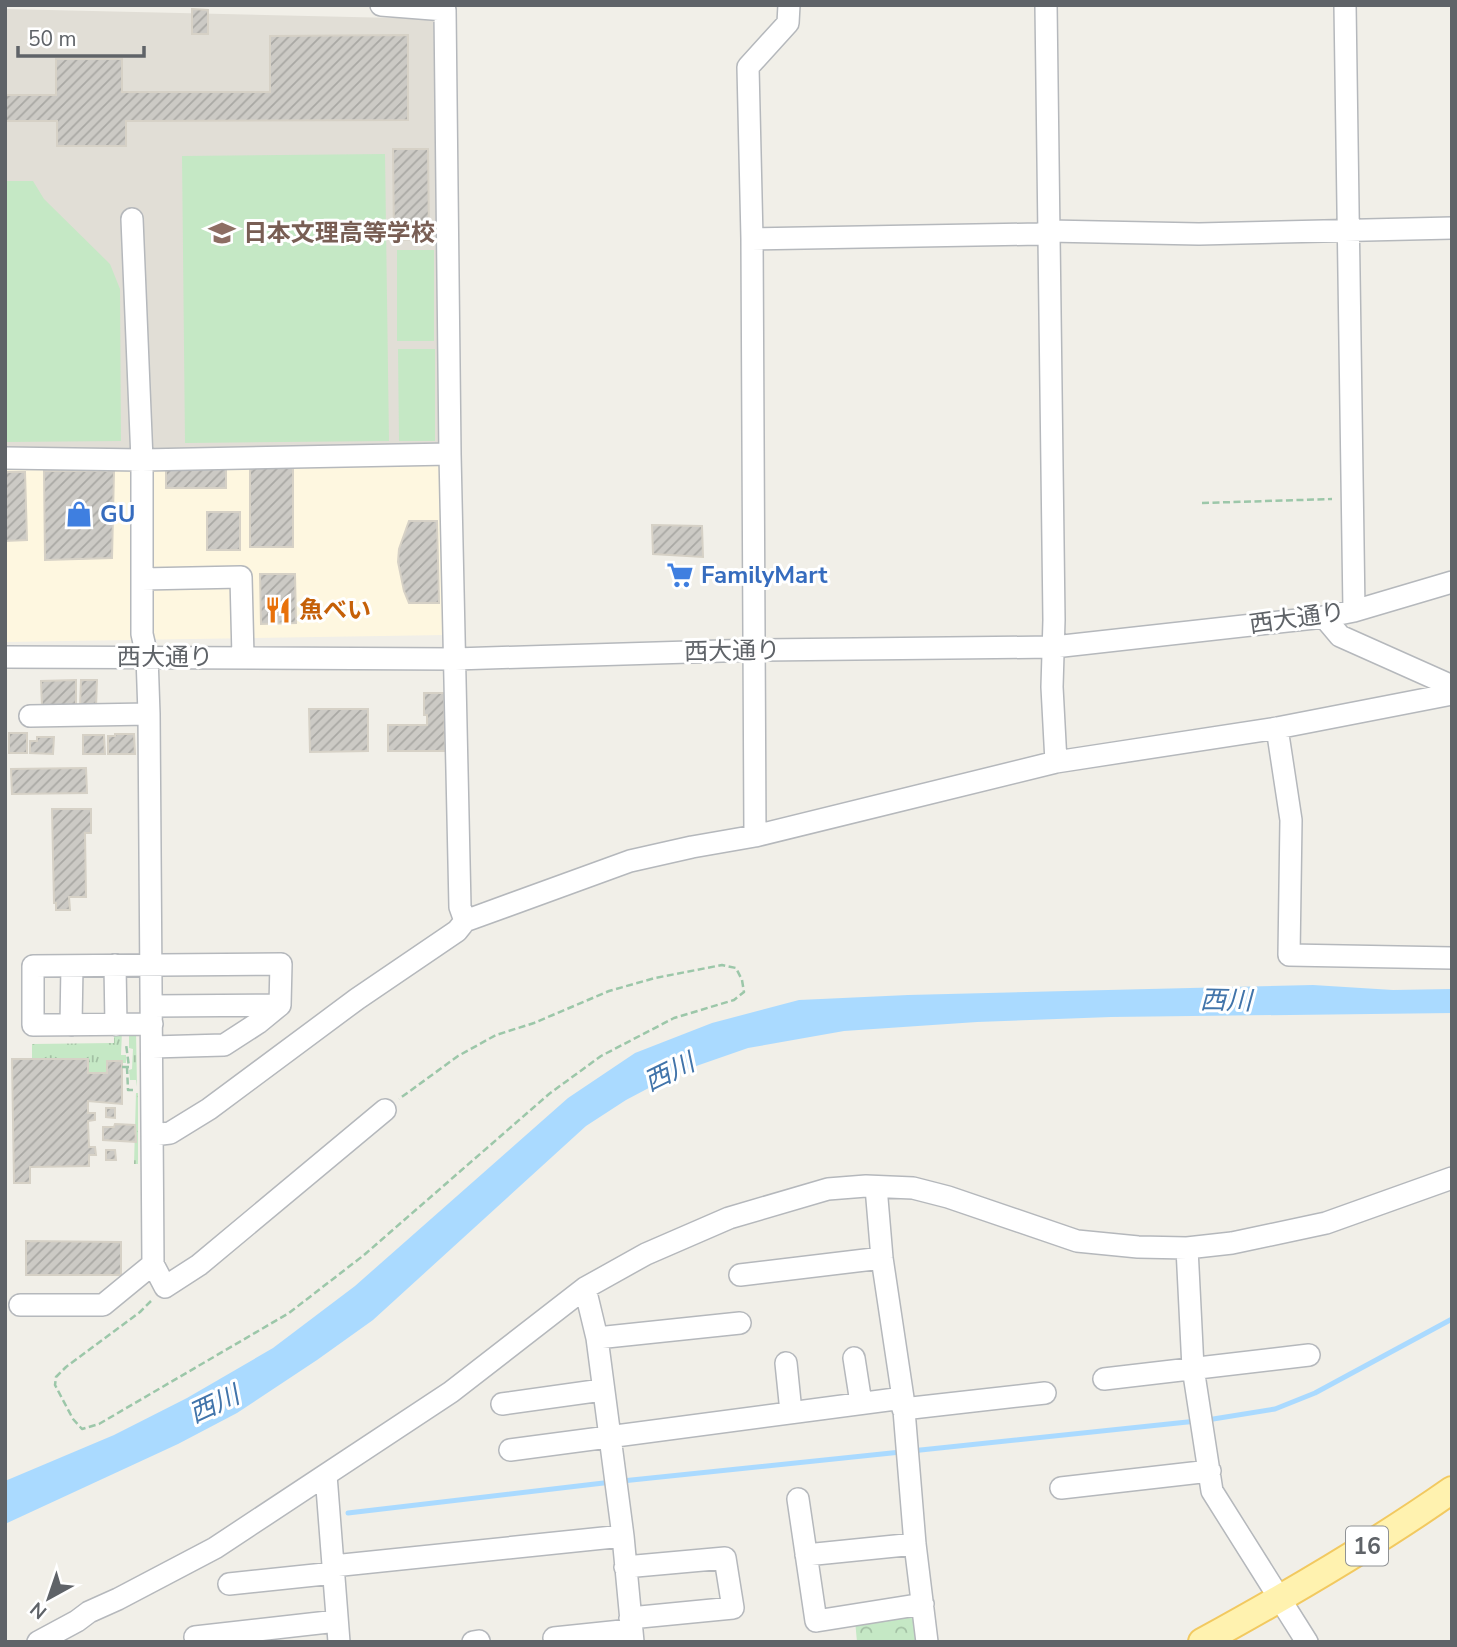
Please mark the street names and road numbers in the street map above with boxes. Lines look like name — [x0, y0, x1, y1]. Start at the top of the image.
street label: 西大通り — [1247, 595, 1347, 641]
street label: 西大通り — [684, 634, 780, 668]
street label: 西大通り — [117, 641, 213, 673]
road number: 16 — [1346, 1526, 1388, 1566]

